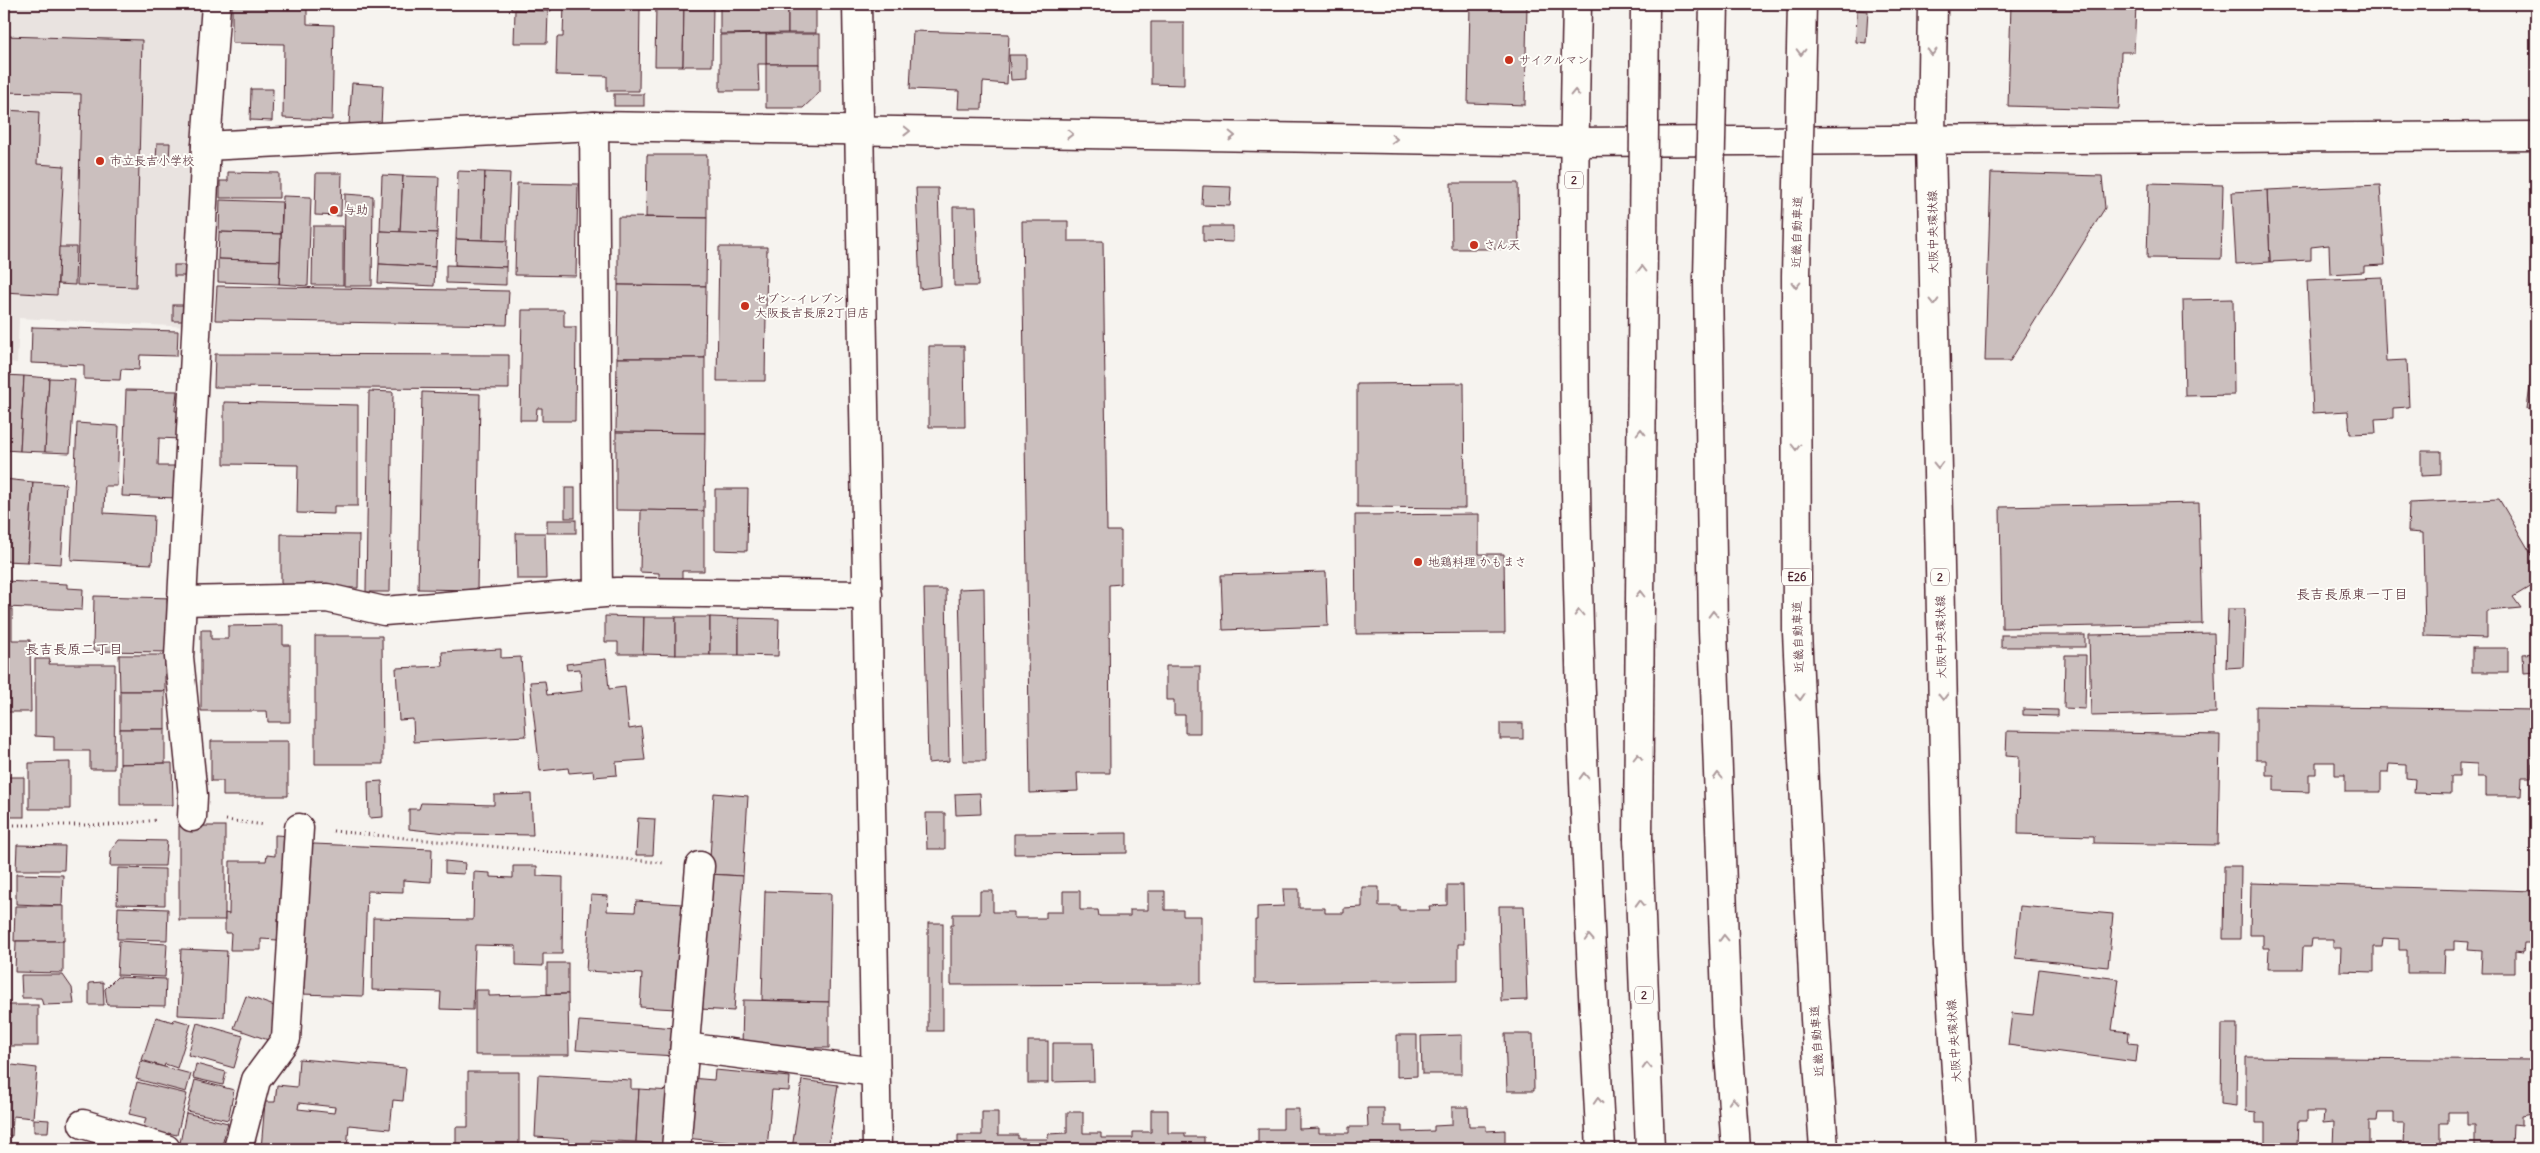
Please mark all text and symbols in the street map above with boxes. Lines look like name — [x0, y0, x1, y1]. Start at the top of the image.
one-way arrow — [1796, 49, 1806, 57]
one-way arrow — [1927, 49, 1937, 57]
place label: サイクルマン — [1519, 52, 1589, 67]
marker: サイクルマン — [1503, 54, 1515, 66]
one-way arrow — [1570, 89, 1580, 97]
one-way arrow — [904, 126, 911, 136]
one-way arrow — [1066, 128, 1074, 139]
one-way arrow — [1228, 131, 1236, 141]
one-way arrow — [1391, 134, 1399, 144]
place label: 市立長吉小学校 — [110, 153, 194, 168]
marker: 市立長吉小学校 — [94, 155, 106, 167]
road number: 2 — [1565, 172, 1583, 188]
street label: 大阪中央環状線 — [1924, 190, 1941, 274]
street label: 近畿自動車道 — [1788, 196, 1805, 268]
place label: 与助 — [344, 202, 368, 217]
marker: 与助 — [328, 204, 340, 216]
place label: さん天 — [1484, 237, 1520, 252]
marker: さん天 — [1468, 239, 1480, 251]
one-way arrow — [1637, 265, 1648, 273]
one-way arrow — [1791, 282, 1801, 289]
place label: セブン-イレブン 大阪長吉長原2丁目店 — [755, 291, 870, 320]
one-way arrow — [1929, 299, 1939, 307]
marker: セブン-イレブン 大阪長吉長原2丁目店 — [739, 300, 751, 312]
one-way arrow — [1636, 427, 1646, 435]
one-way arrow — [1791, 444, 1801, 452]
one-way arrow — [1933, 462, 1943, 469]
place label: 地鶏料理 かもまさ — [1428, 554, 1527, 569]
marker: 地鶏料理 かもまさ — [1412, 556, 1424, 568]
road number: E26 — [1782, 568, 1812, 586]
road number: 2 — [1931, 568, 1949, 586]
district label: 長吉長原東一丁目 — [2296, 585, 2408, 603]
one-way arrow — [1635, 590, 1645, 598]
street label: 大阪中央環状線 — [1932, 595, 1949, 679]
street label: 近畿自動車道 — [1789, 601, 1806, 673]
one-way arrow — [1574, 609, 1584, 617]
one-way arrow — [1708, 609, 1718, 617]
district label: 長吉長原二丁目 — [25, 640, 123, 658]
one-way arrow — [1794, 694, 1805, 702]
one-way arrow — [1938, 694, 1948, 702]
one-way arrow — [1633, 752, 1643, 760]
one-way arrow — [1578, 772, 1589, 780]
one-way arrow — [1713, 772, 1724, 780]
one-way arrow — [1635, 899, 1645, 906]
one-way arrow — [1584, 934, 1595, 942]
one-way arrow — [1719, 934, 1729, 942]
road number: 2 — [1635, 986, 1653, 1004]
street label: 大阪中央環状線 — [1943, 999, 1964, 1083]
street label: 近畿自動車道 — [1807, 1005, 1826, 1077]
one-way arrow — [1641, 1061, 1652, 1069]
one-way arrow — [1592, 1096, 1603, 1104]
one-way arrow — [1727, 1096, 1738, 1104]

